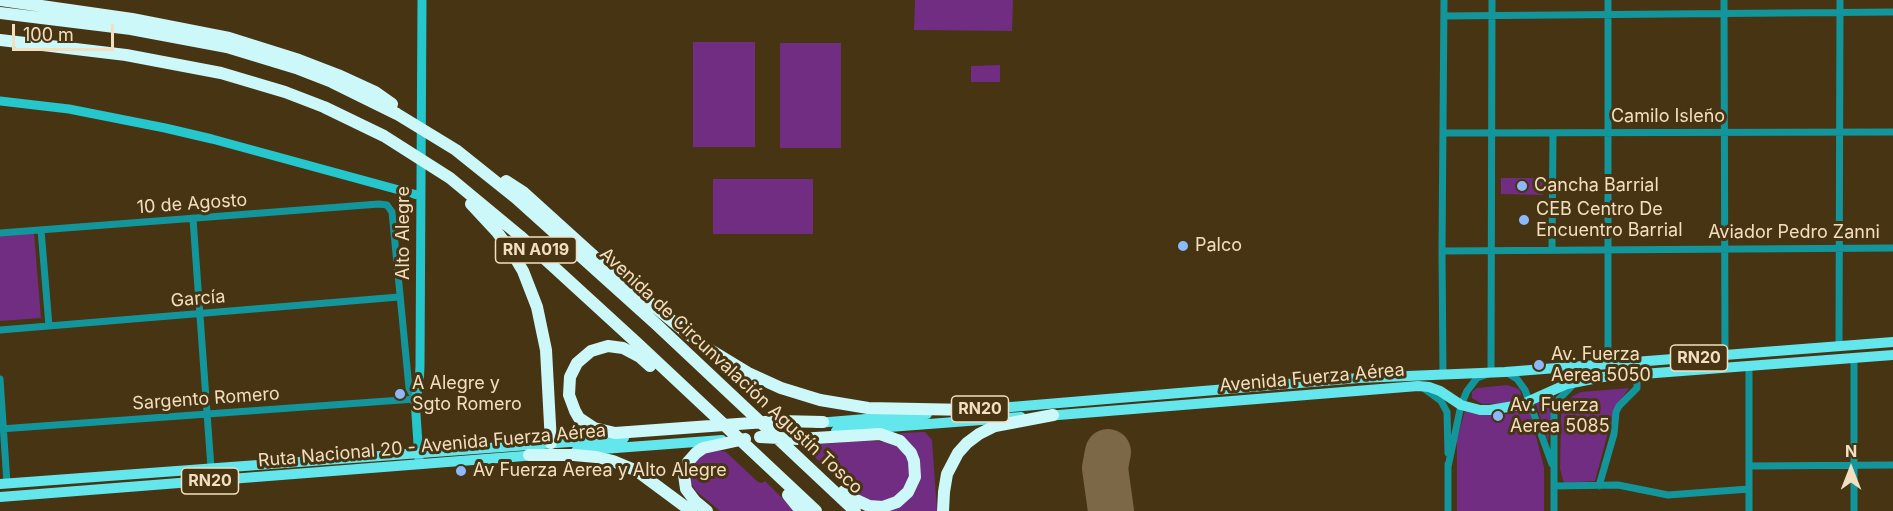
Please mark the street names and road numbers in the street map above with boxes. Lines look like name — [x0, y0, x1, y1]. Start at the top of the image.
street label: Camilo Isleño — [1611, 106, 1725, 128]
street label: Alto Alegre — [393, 186, 415, 280]
street label: 10 de Agosto — [136, 189, 248, 219]
street label: Aviador Pedro Zanni — [1708, 222, 1880, 244]
road number: RN A019 — [496, 237, 576, 263]
street label: Avenida de Circunvalación Agustín Tosco — [595, 243, 867, 499]
street label: García — [170, 286, 226, 312]
road number: RN20 — [1670, 345, 1728, 371]
street label: Avenida Fuerza Aérea — [1218, 359, 1406, 397]
street label: Sargento Romero — [132, 383, 280, 415]
road number: RN20 — [952, 396, 1008, 422]
street label: Ruta Nacional 20 - Avenida Fuerza Aérea — [257, 420, 607, 472]
road number: RN20 — [182, 468, 238, 494]

